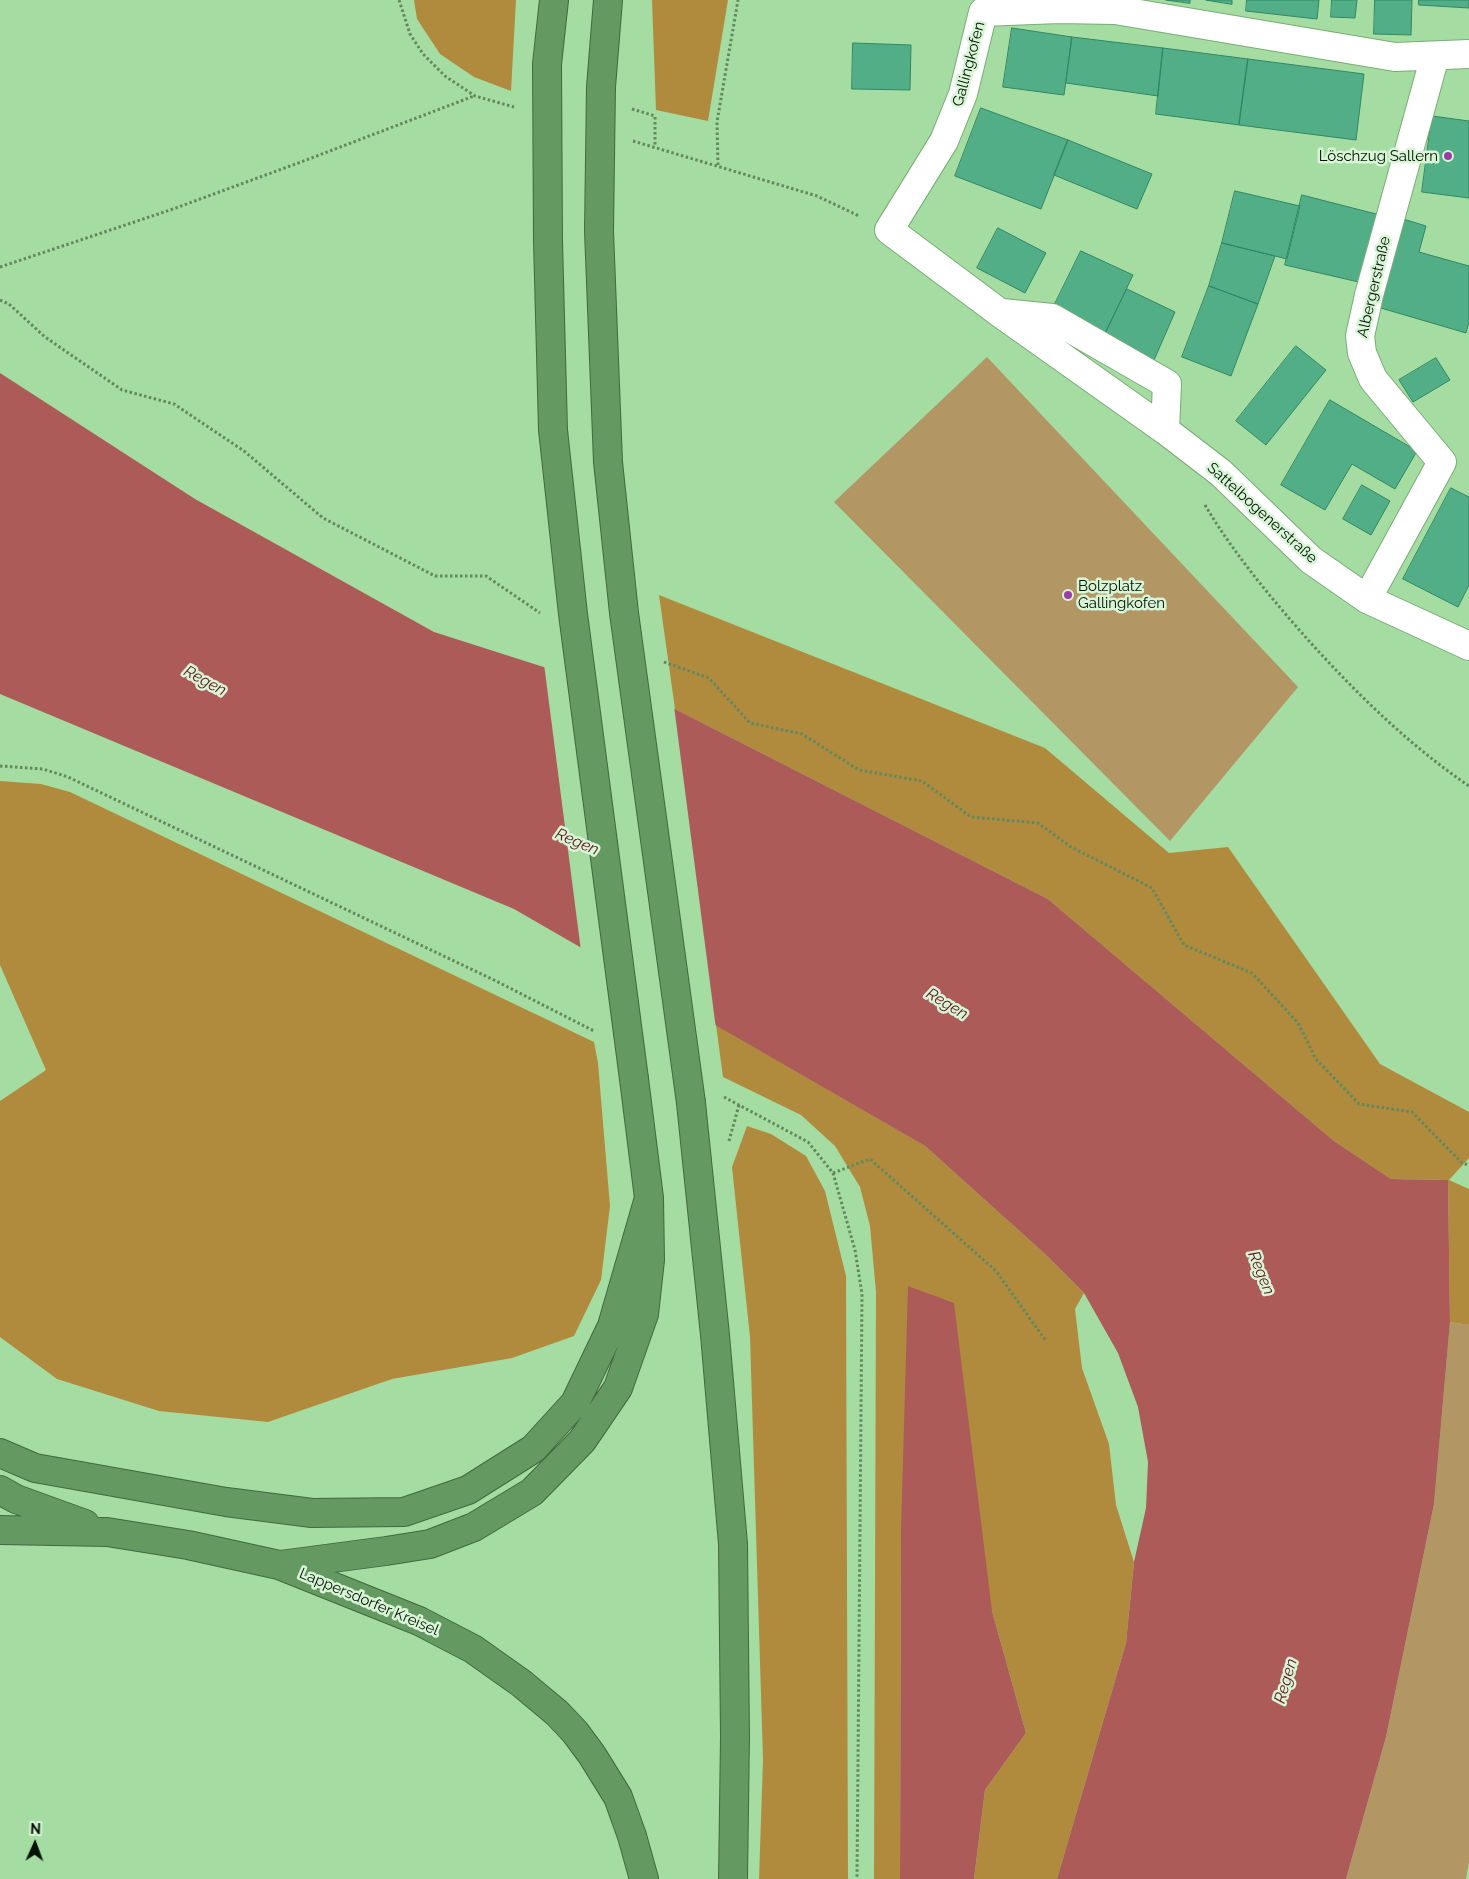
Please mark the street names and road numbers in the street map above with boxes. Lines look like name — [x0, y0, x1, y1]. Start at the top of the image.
street label: Gallingkofen — [949, 20, 989, 108]
street label: Albergerstraße — [1354, 235, 1394, 339]
street label: Sattelbogenerstraße — [1203, 459, 1321, 567]
street label: Lappersdorfer Kreisel — [297, 1564, 441, 1640]

